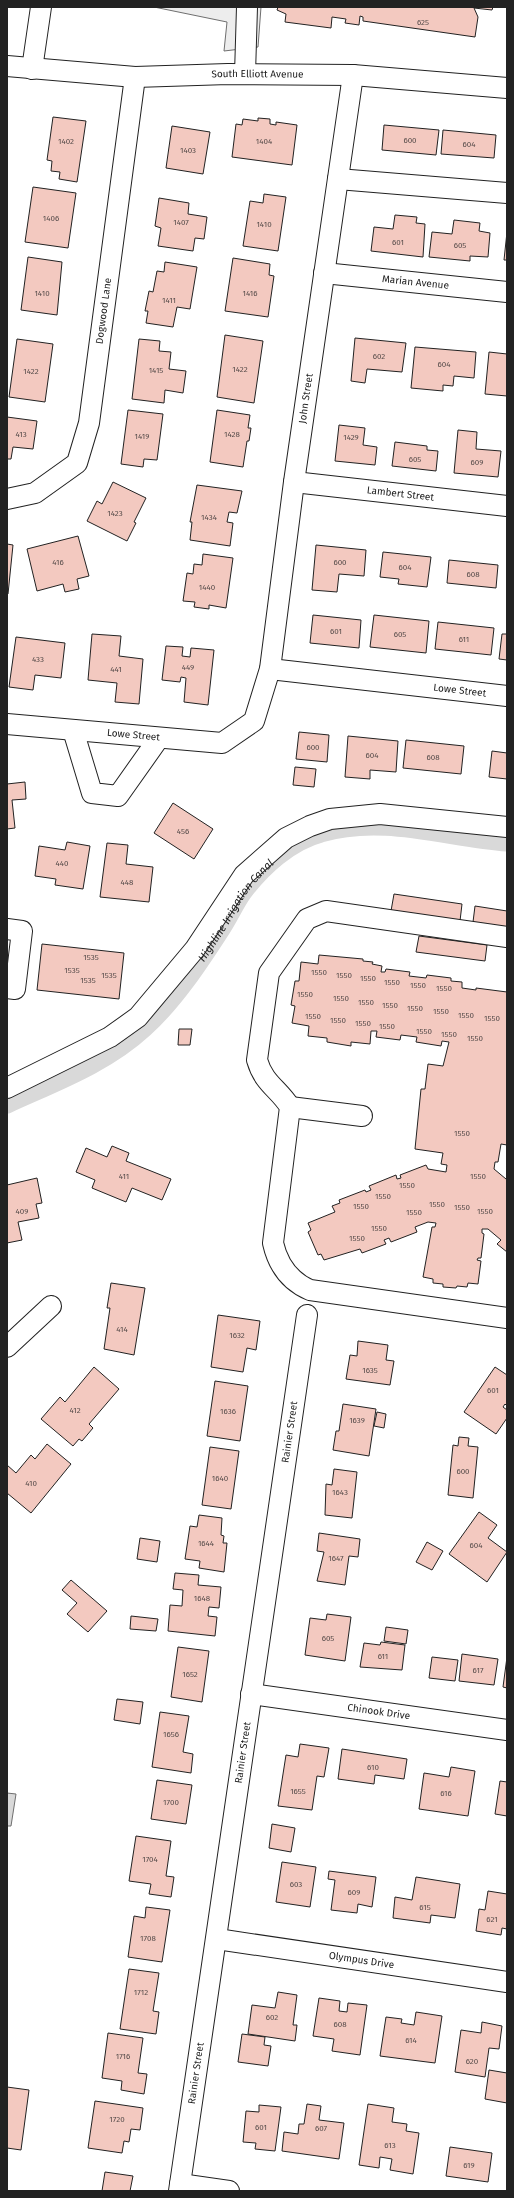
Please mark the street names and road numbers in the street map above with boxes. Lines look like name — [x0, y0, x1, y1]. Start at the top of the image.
street label: South Elliott Avenue — [211, 68, 304, 81]
street label: Marian Avenue — [381, 273, 450, 292]
street label: Dogwood Lane — [94, 277, 114, 345]
street label: John Street — [297, 372, 316, 424]
street label: Lambert Street — [366, 484, 435, 504]
street label: Lowe Street — [433, 682, 487, 700]
street label: Lowe Street — [107, 727, 161, 744]
street label: Rainier Street — [279, 1400, 300, 1464]
street label: Chinook Drive — [347, 1702, 411, 1722]
street label: Rainier Street — [233, 1721, 254, 1784]
street label: Olympus Drive — [328, 1950, 395, 1971]
street label: Rainier Street — [186, 2041, 207, 2105]

